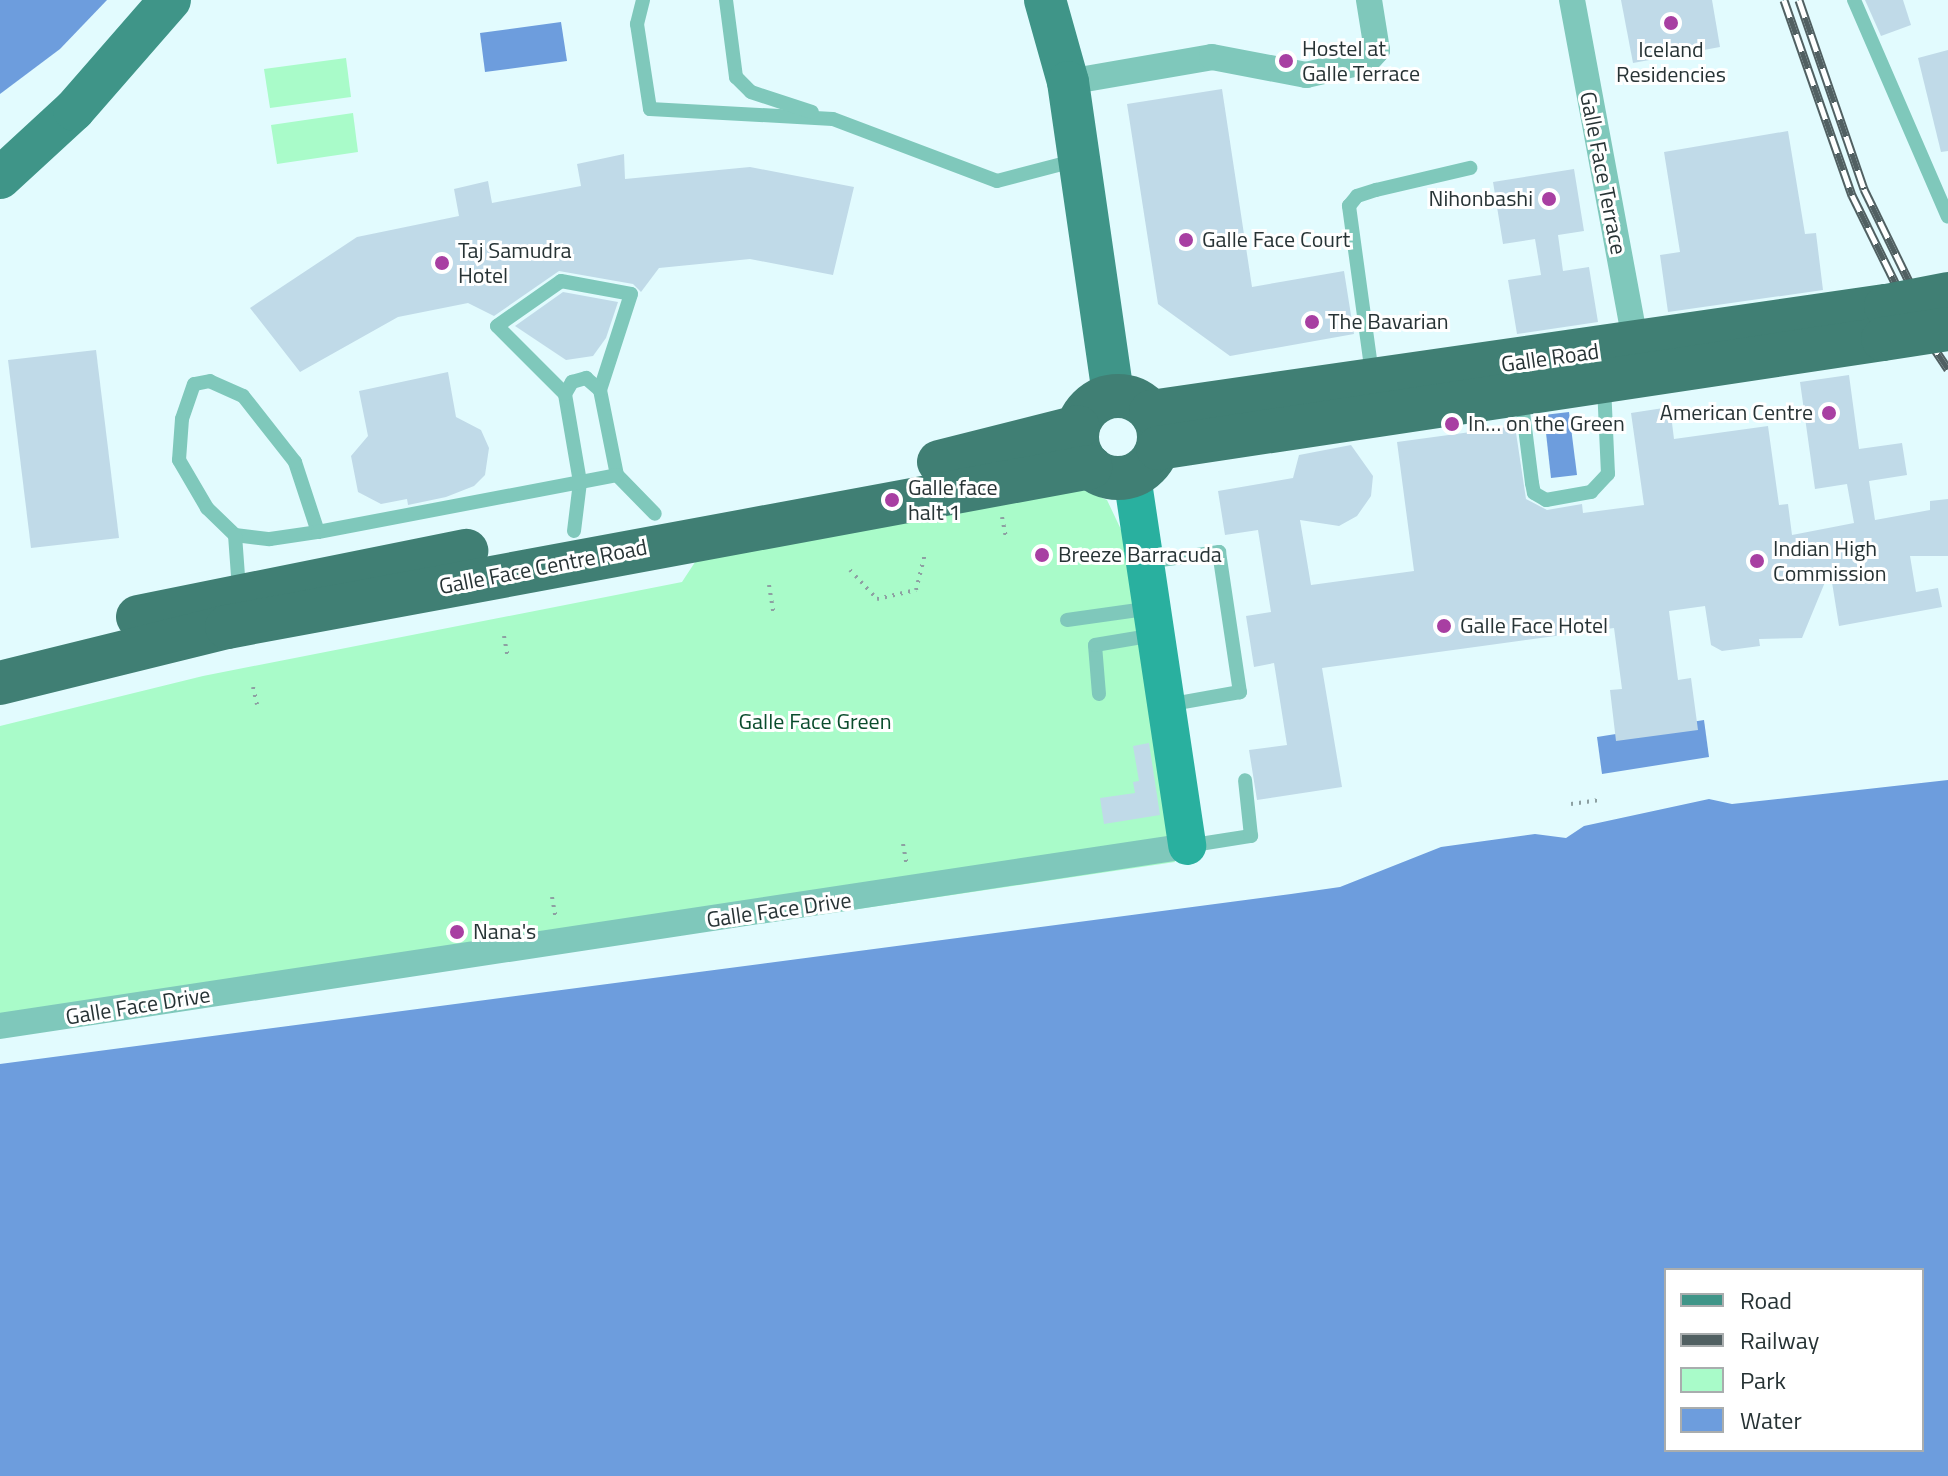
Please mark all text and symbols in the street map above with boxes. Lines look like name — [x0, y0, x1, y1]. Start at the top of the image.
marker: Iceland Residencies — [1662, 14, 1680, 32]
place label: Hostel at Galle Terrace — [1302, 35, 1420, 86]
place label: Iceland Residencies — [1616, 36, 1726, 88]
marker: Hostel at Galle Terrace — [1277, 52, 1295, 70]
street label: Galle Face Terrace — [1574, 89, 1632, 257]
place label: Nihonbashi — [1429, 186, 1533, 212]
marker: Nihonbashi — [1540, 190, 1558, 208]
place label: Galle Face Court — [1202, 227, 1350, 253]
marker: Galle Face Court — [1177, 231, 1195, 249]
place label: Taj Samudra Hotel — [458, 237, 572, 288]
marker: Taj Samudra Hotel — [433, 254, 451, 272]
place label: The Bavarian — [1328, 309, 1448, 335]
marker: The Bavarian — [1303, 313, 1321, 331]
street label: Galle Road — [1499, 338, 1601, 378]
place label: American Centre — [1660, 400, 1813, 426]
marker: American Centre — [1820, 404, 1838, 422]
place label: In… on the Green — [1468, 411, 1625, 437]
marker: In… on the Green — [1443, 415, 1461, 433]
place label: Galle face halt 1 — [908, 474, 998, 526]
marker: Galle face halt 1 — [883, 491, 901, 509]
street label: Galle Face Centre Road — [437, 534, 649, 600]
place label: Indian High Commission — [1773, 535, 1887, 586]
place label: Breeze Barracuda — [1058, 542, 1222, 568]
marker: Breeze Barracuda — [1033, 546, 1051, 564]
marker: Indian High Commission — [1748, 552, 1766, 570]
place label: Galle Face Hotel — [1460, 613, 1608, 639]
marker: Galle Face Hotel — [1435, 617, 1453, 635]
park label: Galle Face Green — [739, 709, 891, 735]
street label: Galle Face Drive — [705, 887, 853, 933]
place label: Nana's — [473, 919, 536, 945]
marker: Nana's — [448, 923, 466, 941]
street label: Galle Face Drive — [64, 982, 212, 1030]
legend — [1664, 1268, 1924, 1452]
text: Road — [1740, 1282, 1792, 1318]
text: Railway — [1740, 1322, 1819, 1358]
text: Park — [1740, 1362, 1786, 1398]
text: Water — [1740, 1402, 1802, 1438]

